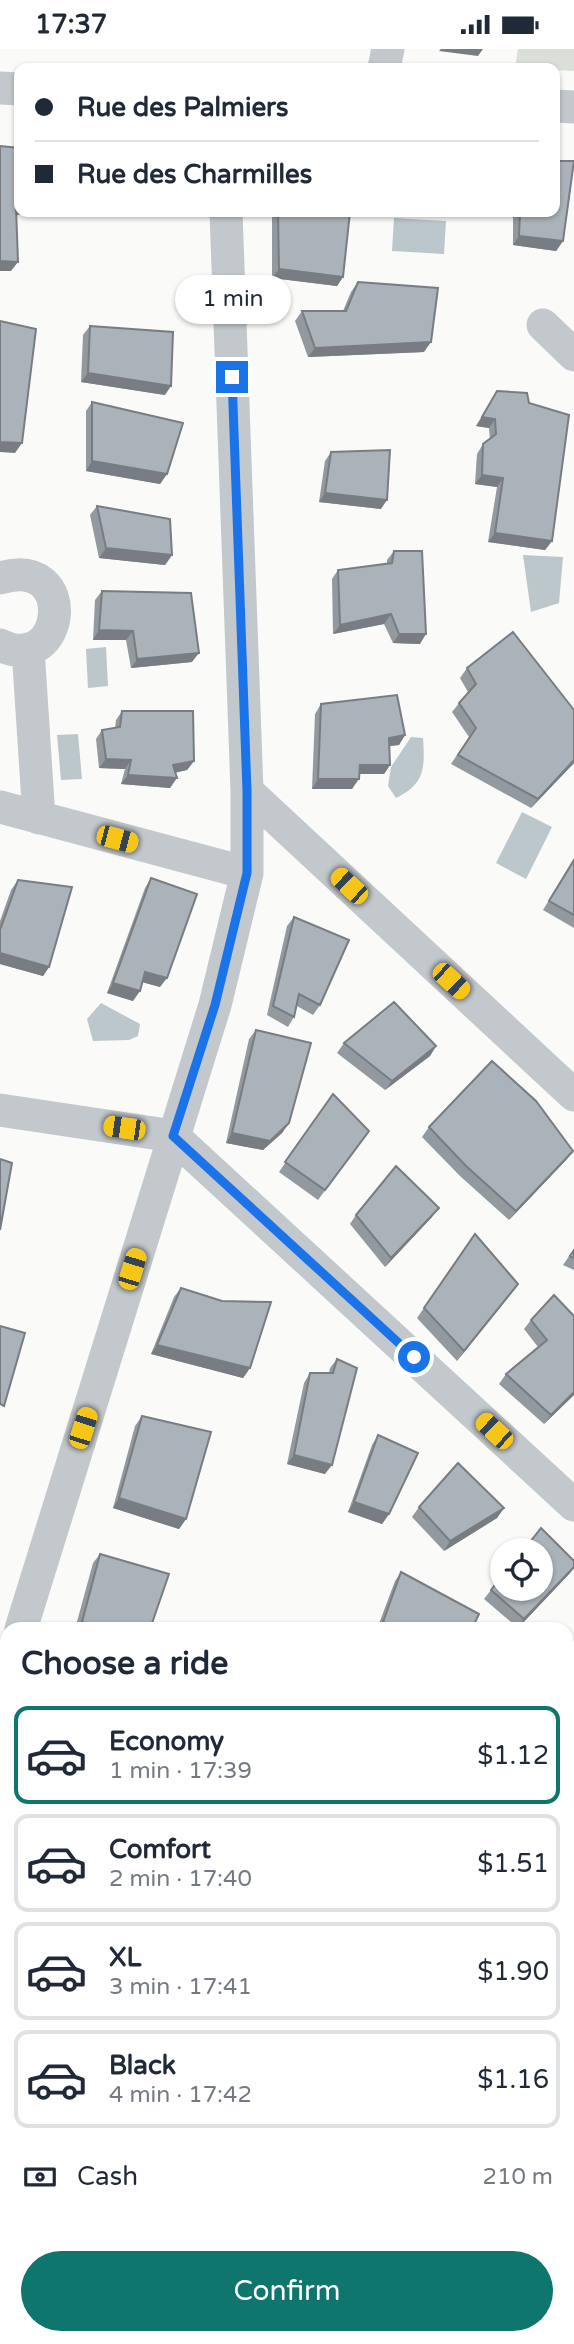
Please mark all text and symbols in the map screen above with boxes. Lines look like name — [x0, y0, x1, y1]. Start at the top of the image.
text: 17:37 — [35, 9, 107, 40]
text: Rue des Palmiers — [77, 92, 289, 123]
text: Rue des Charmilles — [77, 159, 312, 190]
callout: 1 min — [174, 275, 290, 325]
text: 1 min — [202, 285, 264, 313]
route end — [216, 361, 248, 393]
car — [94, 823, 141, 855]
car — [327, 864, 372, 908]
car — [429, 959, 474, 1003]
car — [102, 1115, 147, 1141]
car — [116, 1246, 149, 1292]
route start — [398, 1341, 430, 1373]
car — [67, 1405, 100, 1451]
car — [472, 1409, 517, 1453]
map controls — [490, 1538, 553, 1601]
button: locate — [490, 1538, 553, 1601]
text: Choose a ride — [21, 1645, 228, 1683]
icon: car — [25, 1724, 88, 1787]
text: Economy — [109, 1726, 224, 1757]
text: $1.12 — [477, 1740, 549, 1771]
text: 1 min · 17:39 — [109, 1757, 252, 1785]
icon: car — [25, 1832, 88, 1895]
text: Comfort — [109, 1834, 211, 1865]
text: $1.51 — [477, 1848, 549, 1879]
text: 2 min · 17:40 — [109, 1865, 252, 1893]
icon: car — [25, 1940, 88, 2003]
text: XL — [109, 1942, 141, 1973]
text: $1.90 — [477, 1956, 549, 1987]
text: 3 min · 17:41 — [109, 1973, 252, 2001]
icon: car — [25, 2048, 88, 2111]
text: Black — [109, 2050, 176, 2081]
text: $1.16 — [477, 2064, 549, 2095]
text: 4 min · 17:42 — [109, 2081, 252, 2109]
icon: cash — [21, 2158, 59, 2196]
text: Cash — [77, 2161, 138, 2192]
text: 210 m — [483, 2163, 553, 2191]
button: Confirm — [21, 2251, 553, 2331]

